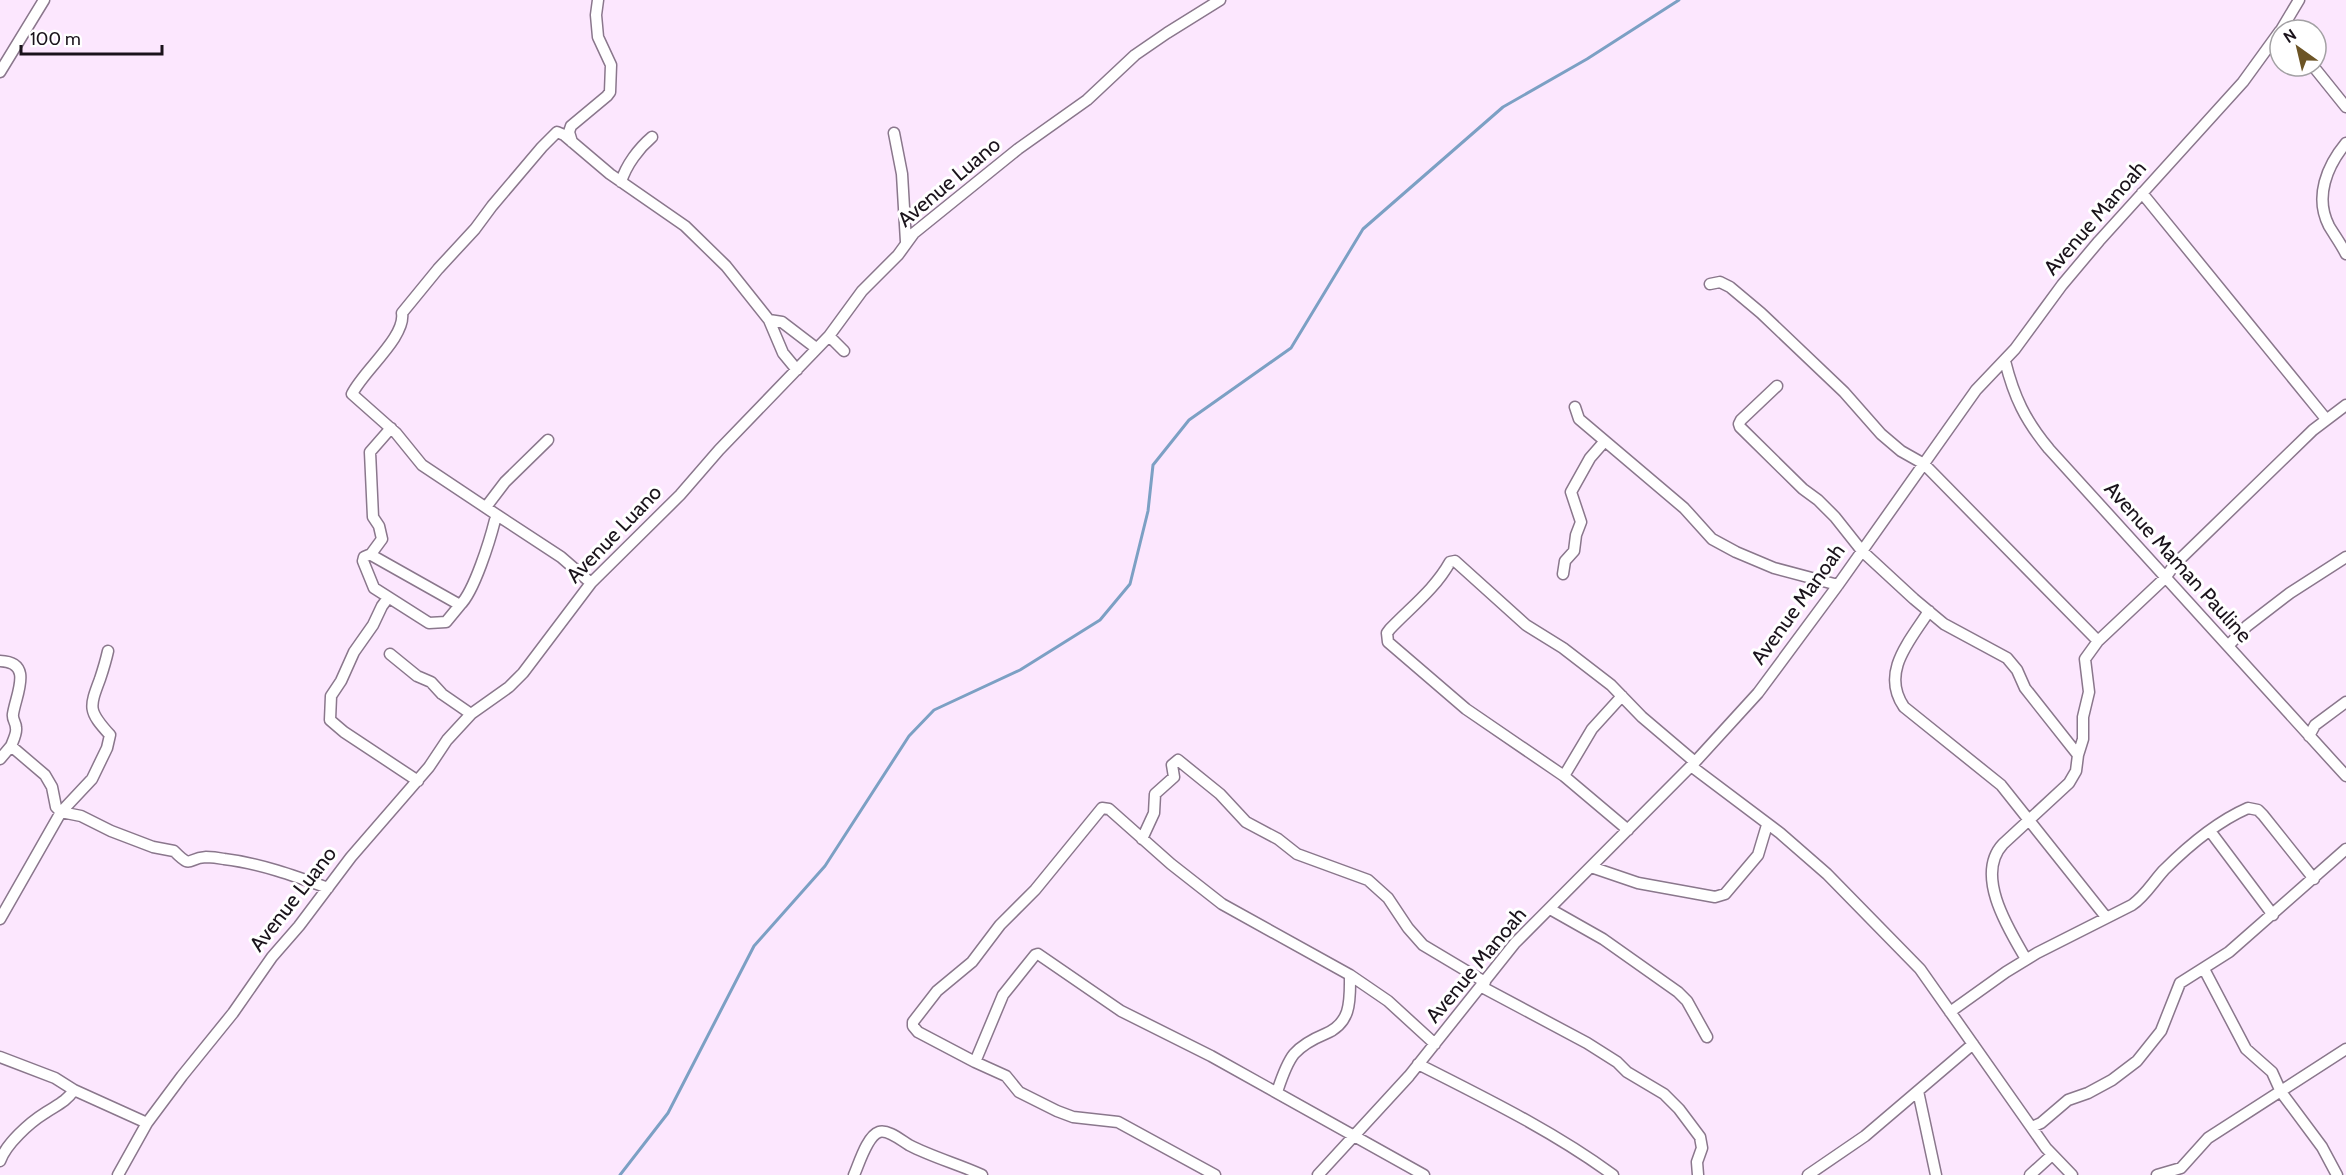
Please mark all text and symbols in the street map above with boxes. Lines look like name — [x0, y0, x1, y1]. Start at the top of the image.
scale bar — [21, 18, 162, 56]
north arrow — [2268, 18, 2328, 78]
text: N — [2280, 25, 2300, 47]
text: 100 m — [30, 28, 81, 50]
street label: Avenue Luano — [892, 132, 1005, 232]
street label: Avenue Manoah — [2038, 155, 2151, 280]
street label: Avenue Maman Pauline — [2099, 476, 2257, 647]
street label: Avenue Luano — [561, 480, 666, 588]
street label: Avenue Manoah — [1745, 538, 1850, 669]
street label: Avenue Luano — [244, 841, 341, 956]
street label: Avenue Manoah — [1420, 902, 1531, 1028]

